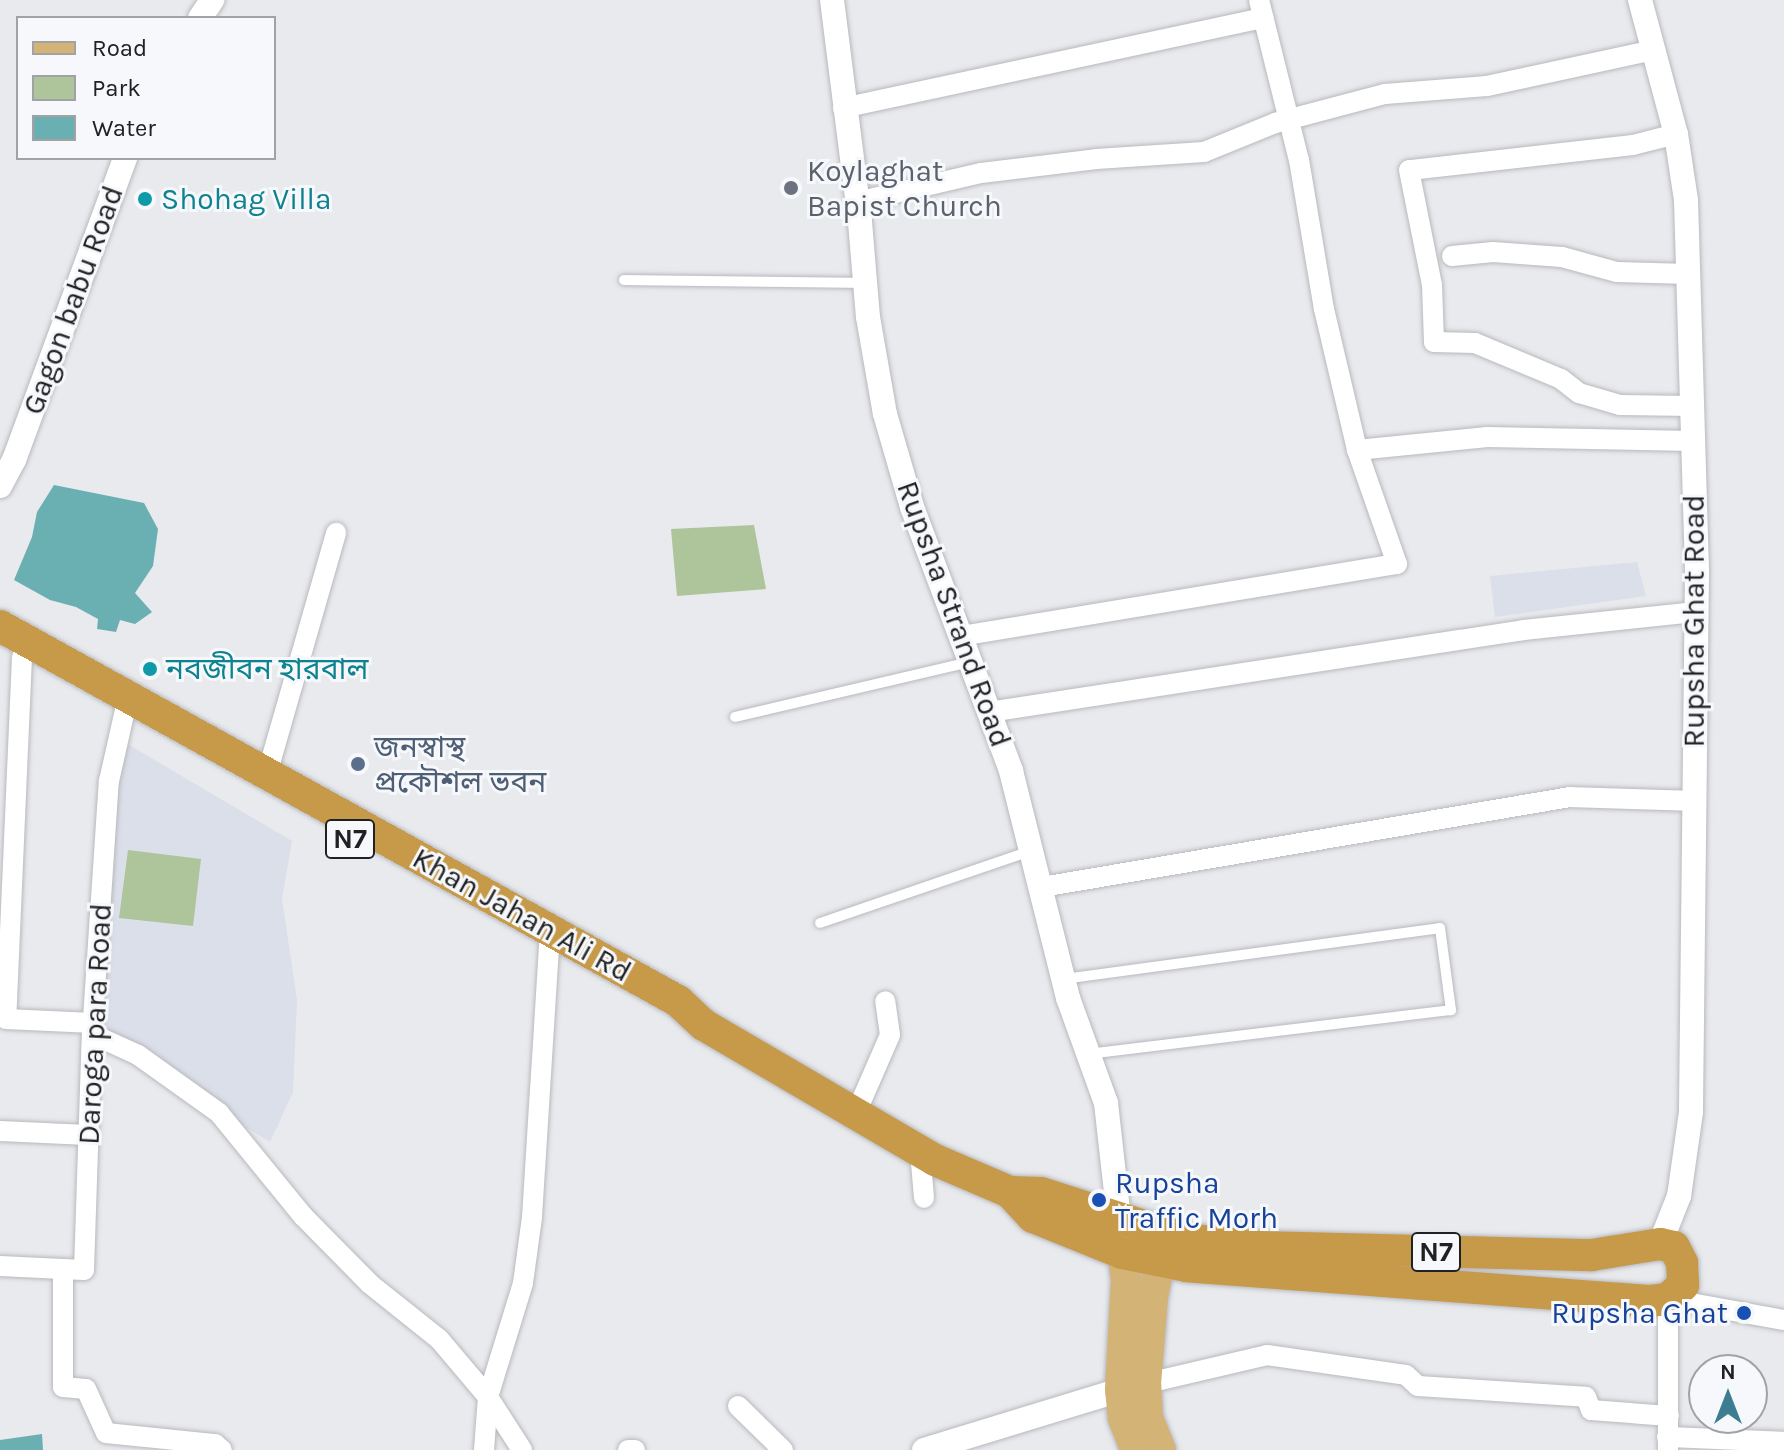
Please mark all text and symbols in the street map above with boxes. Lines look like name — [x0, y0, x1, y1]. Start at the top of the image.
legend — [16, 16, 276, 160]
text: Road — [92, 34, 147, 62]
text: Park — [92, 74, 141, 102]
text: Water — [92, 114, 156, 142]
place label: Koylaghat Bapist Church — [807, 153, 1002, 224]
marker: Koylaghat Bapist Church — [782, 179, 800, 197]
street label: Gagon babu Road — [15, 181, 131, 419]
place label: Shohag Villa — [161, 181, 331, 217]
marker: Shohag Villa — [136, 190, 154, 208]
street label: Rupsha Strand Road — [889, 476, 1019, 752]
street label: Rupsha Ghat Road — [1676, 495, 1712, 747]
place label: নবজীবন হারবাল — [166, 651, 369, 687]
marker: নবজীবন হারবাল — [141, 660, 159, 678]
place label: জনস্বাস্থ প্রকৌশল ভবন — [374, 729, 546, 800]
marker: জনস্বাস্থ প্রকৌশল ভবন — [349, 755, 367, 773]
road number: N7 — [324, 815, 376, 863]
street label: Khan Jahan Ali Rd — [406, 840, 638, 990]
street label: Daroga para Road — [71, 902, 119, 1146]
place label: Rupsha Traffic Morh — [1115, 1165, 1278, 1236]
marker: Rupsha Traffic Morh — [1090, 1191, 1108, 1209]
road number: N7 — [1410, 1228, 1462, 1276]
place label: Rupsha Ghat — [1551, 1295, 1728, 1331]
marker: Rupsha Ghat — [1735, 1304, 1753, 1322]
north arrow — [1688, 1354, 1768, 1434]
text: N — [1720, 1359, 1736, 1385]

